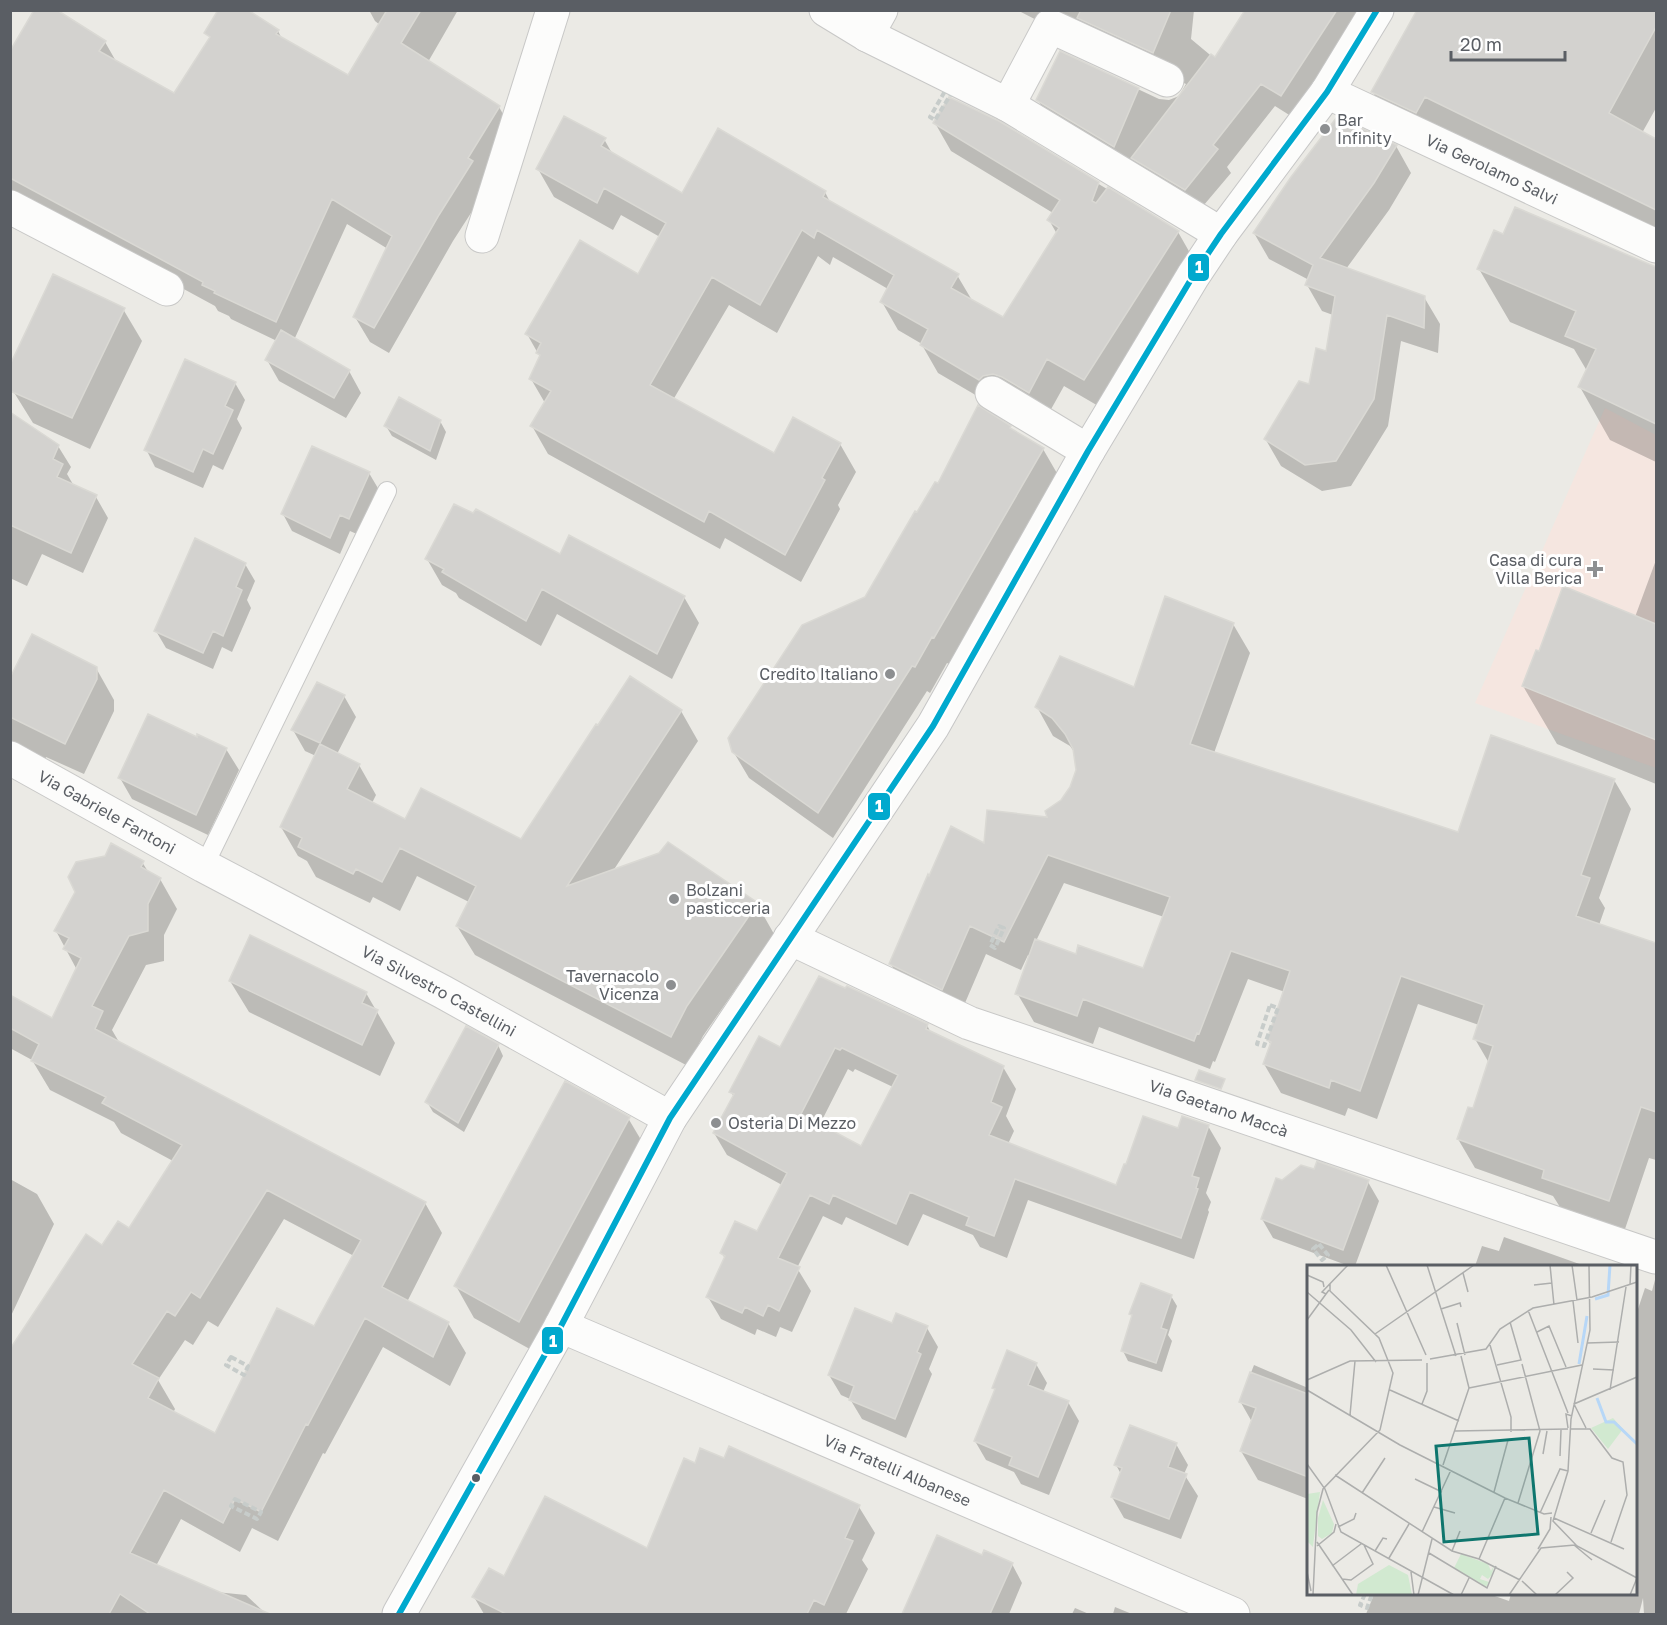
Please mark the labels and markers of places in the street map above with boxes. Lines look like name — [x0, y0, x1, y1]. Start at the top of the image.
place label: Bar Infinity — [1337, 110, 1392, 148]
marker: Bar Infinity — [1318, 122, 1332, 136]
place label: Casa di cura Villa Berica — [1489, 550, 1582, 588]
marker: Casa di cura Villa Berica — [1586, 560, 1604, 578]
place label: Credito Italiano — [759, 664, 878, 684]
marker: Credito Italiano — [883, 667, 897, 681]
place label: Bolzani pasticceria — [686, 880, 770, 918]
marker: Bolzani pasticceria — [667, 892, 681, 906]
place label: Tavernacolo Vicenza — [566, 966, 659, 1004]
marker: Tavernacolo Vicenza — [664, 978, 678, 992]
place label: Osteria Di Mezzo — [728, 1113, 856, 1133]
marker: Osteria Di Mezzo — [709, 1116, 723, 1130]
unlabelled marker — [470, 1472, 482, 1484]

